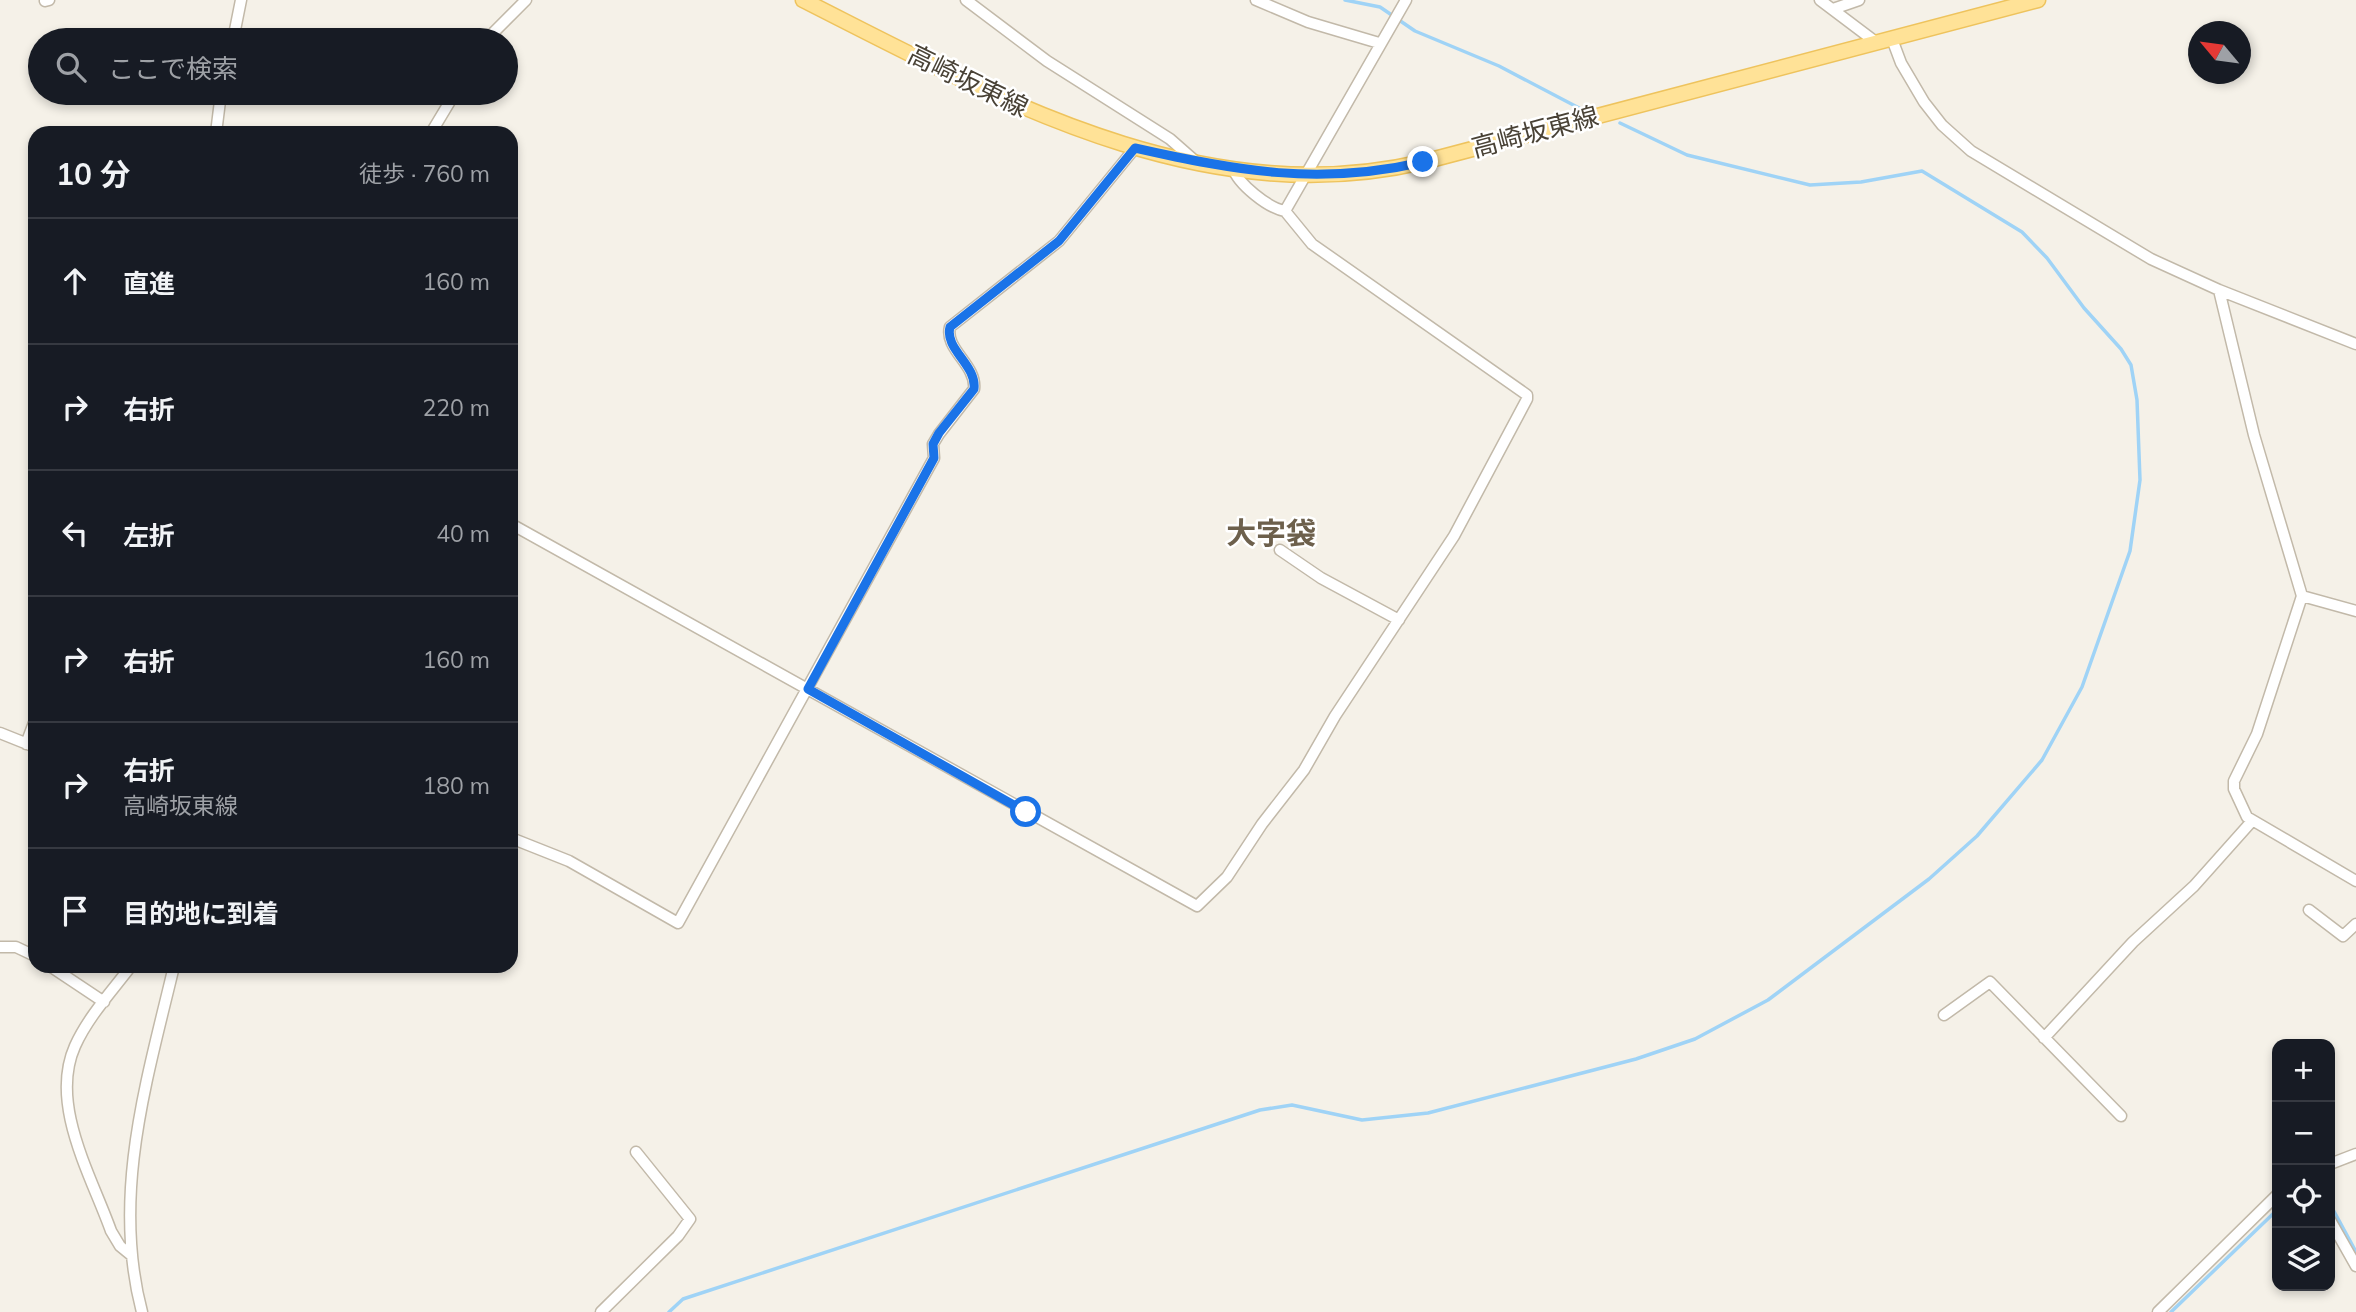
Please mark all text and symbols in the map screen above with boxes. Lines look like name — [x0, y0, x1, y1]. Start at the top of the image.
north arrow — [2188, 21, 2251, 84]
search box — [28, 28, 518, 105]
street label: 高崎坂東線 — [903, 37, 1034, 124]
icon: search — [52, 48, 90, 86]
text: ここで検索 — [108, 52, 238, 85]
street label: 高崎坂東線 — [1468, 99, 1602, 164]
route end — [1407, 146, 1438, 177]
text: 10 分 — [56, 155, 130, 193]
text: 徒歩 · 760 m — [359, 159, 490, 188]
icon: ahead — [56, 262, 94, 300]
text: 直進 — [123, 267, 175, 300]
text: 160 m — [422, 267, 490, 296]
icon: right — [56, 388, 94, 426]
text: 右折 — [123, 393, 175, 426]
text: 220 m — [422, 393, 490, 422]
icon: left — [56, 514, 94, 552]
district label: 大字袋 — [1226, 514, 1316, 552]
text: 左折 — [123, 519, 175, 552]
text: 40 m — [436, 519, 490, 548]
icon: right — [56, 640, 94, 678]
text: 右折 — [123, 645, 175, 678]
text: 160 m — [422, 645, 490, 674]
text: 右折 — [123, 754, 175, 787]
icon: right — [56, 766, 94, 804]
text: 180 m — [422, 771, 490, 800]
text: 高崎坂東線 — [123, 791, 238, 820]
route start — [1010, 796, 1041, 827]
icon: arrive — [56, 892, 94, 930]
text: 目的地に到着 — [123, 897, 279, 930]
map controls — [2272, 1039, 2335, 1291]
button: + — [2272, 1039, 2335, 1102]
button: − — [2272, 1102, 2335, 1165]
button: locate — [2272, 1165, 2335, 1228]
button: layers — [2272, 1228, 2335, 1291]

